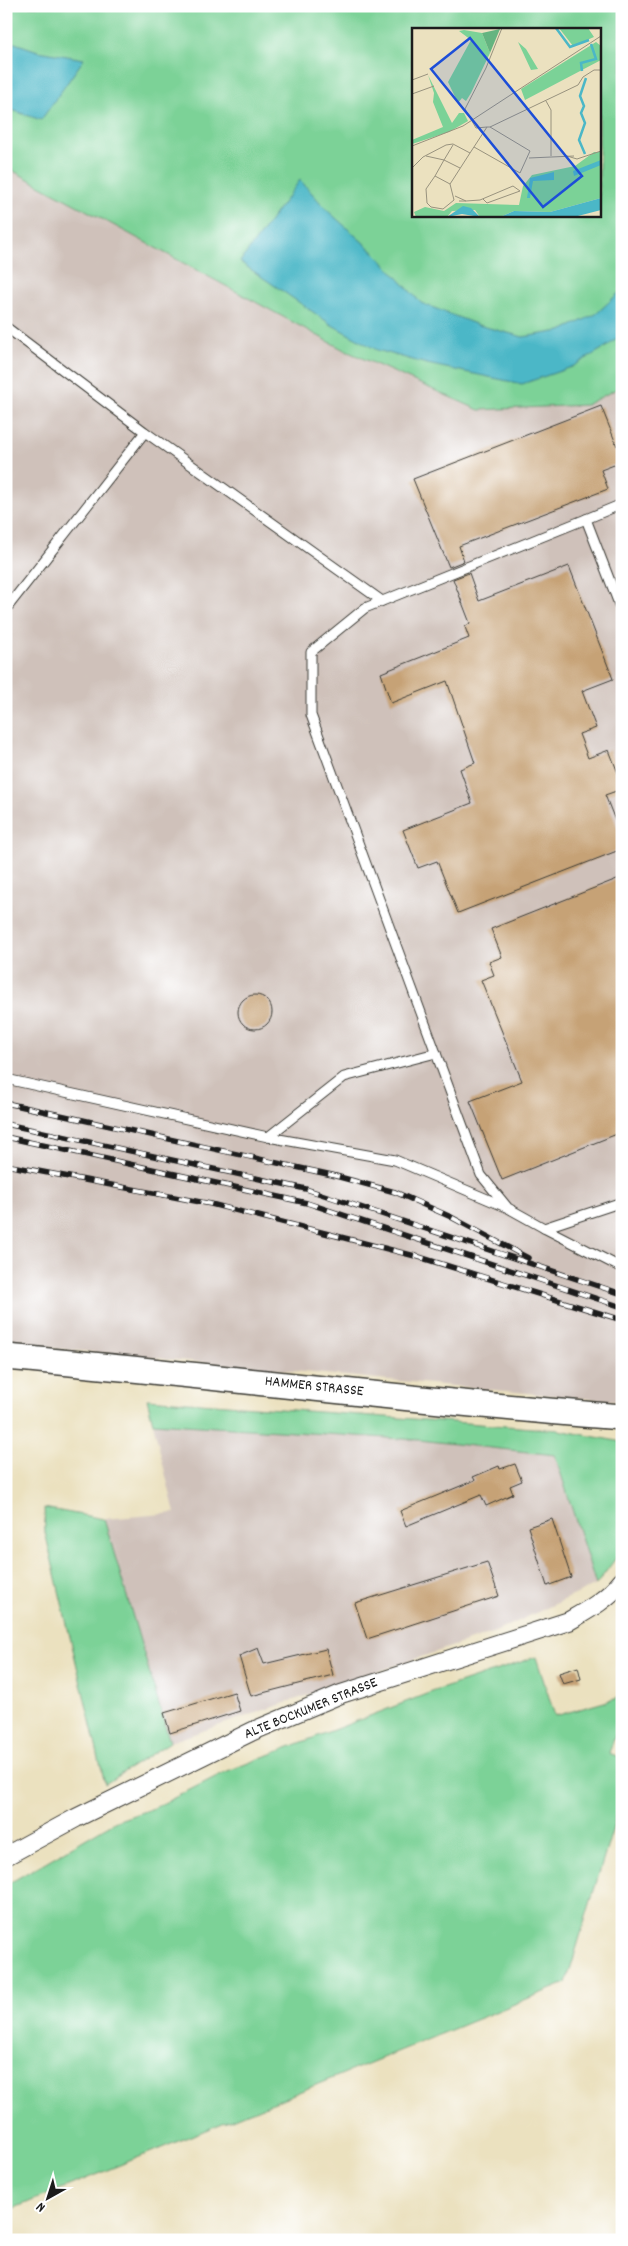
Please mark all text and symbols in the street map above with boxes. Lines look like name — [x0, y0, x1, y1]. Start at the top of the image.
inset map — [412, 28, 600, 216]
street label: HAMMER STRASSE — [264, 1371, 365, 1403]
street label: ALTE BOCKUMER STRASSE — [241, 1672, 381, 1746]
north arrow — [22, 2174, 72, 2224]
text: N — [32, 2197, 50, 2216]

